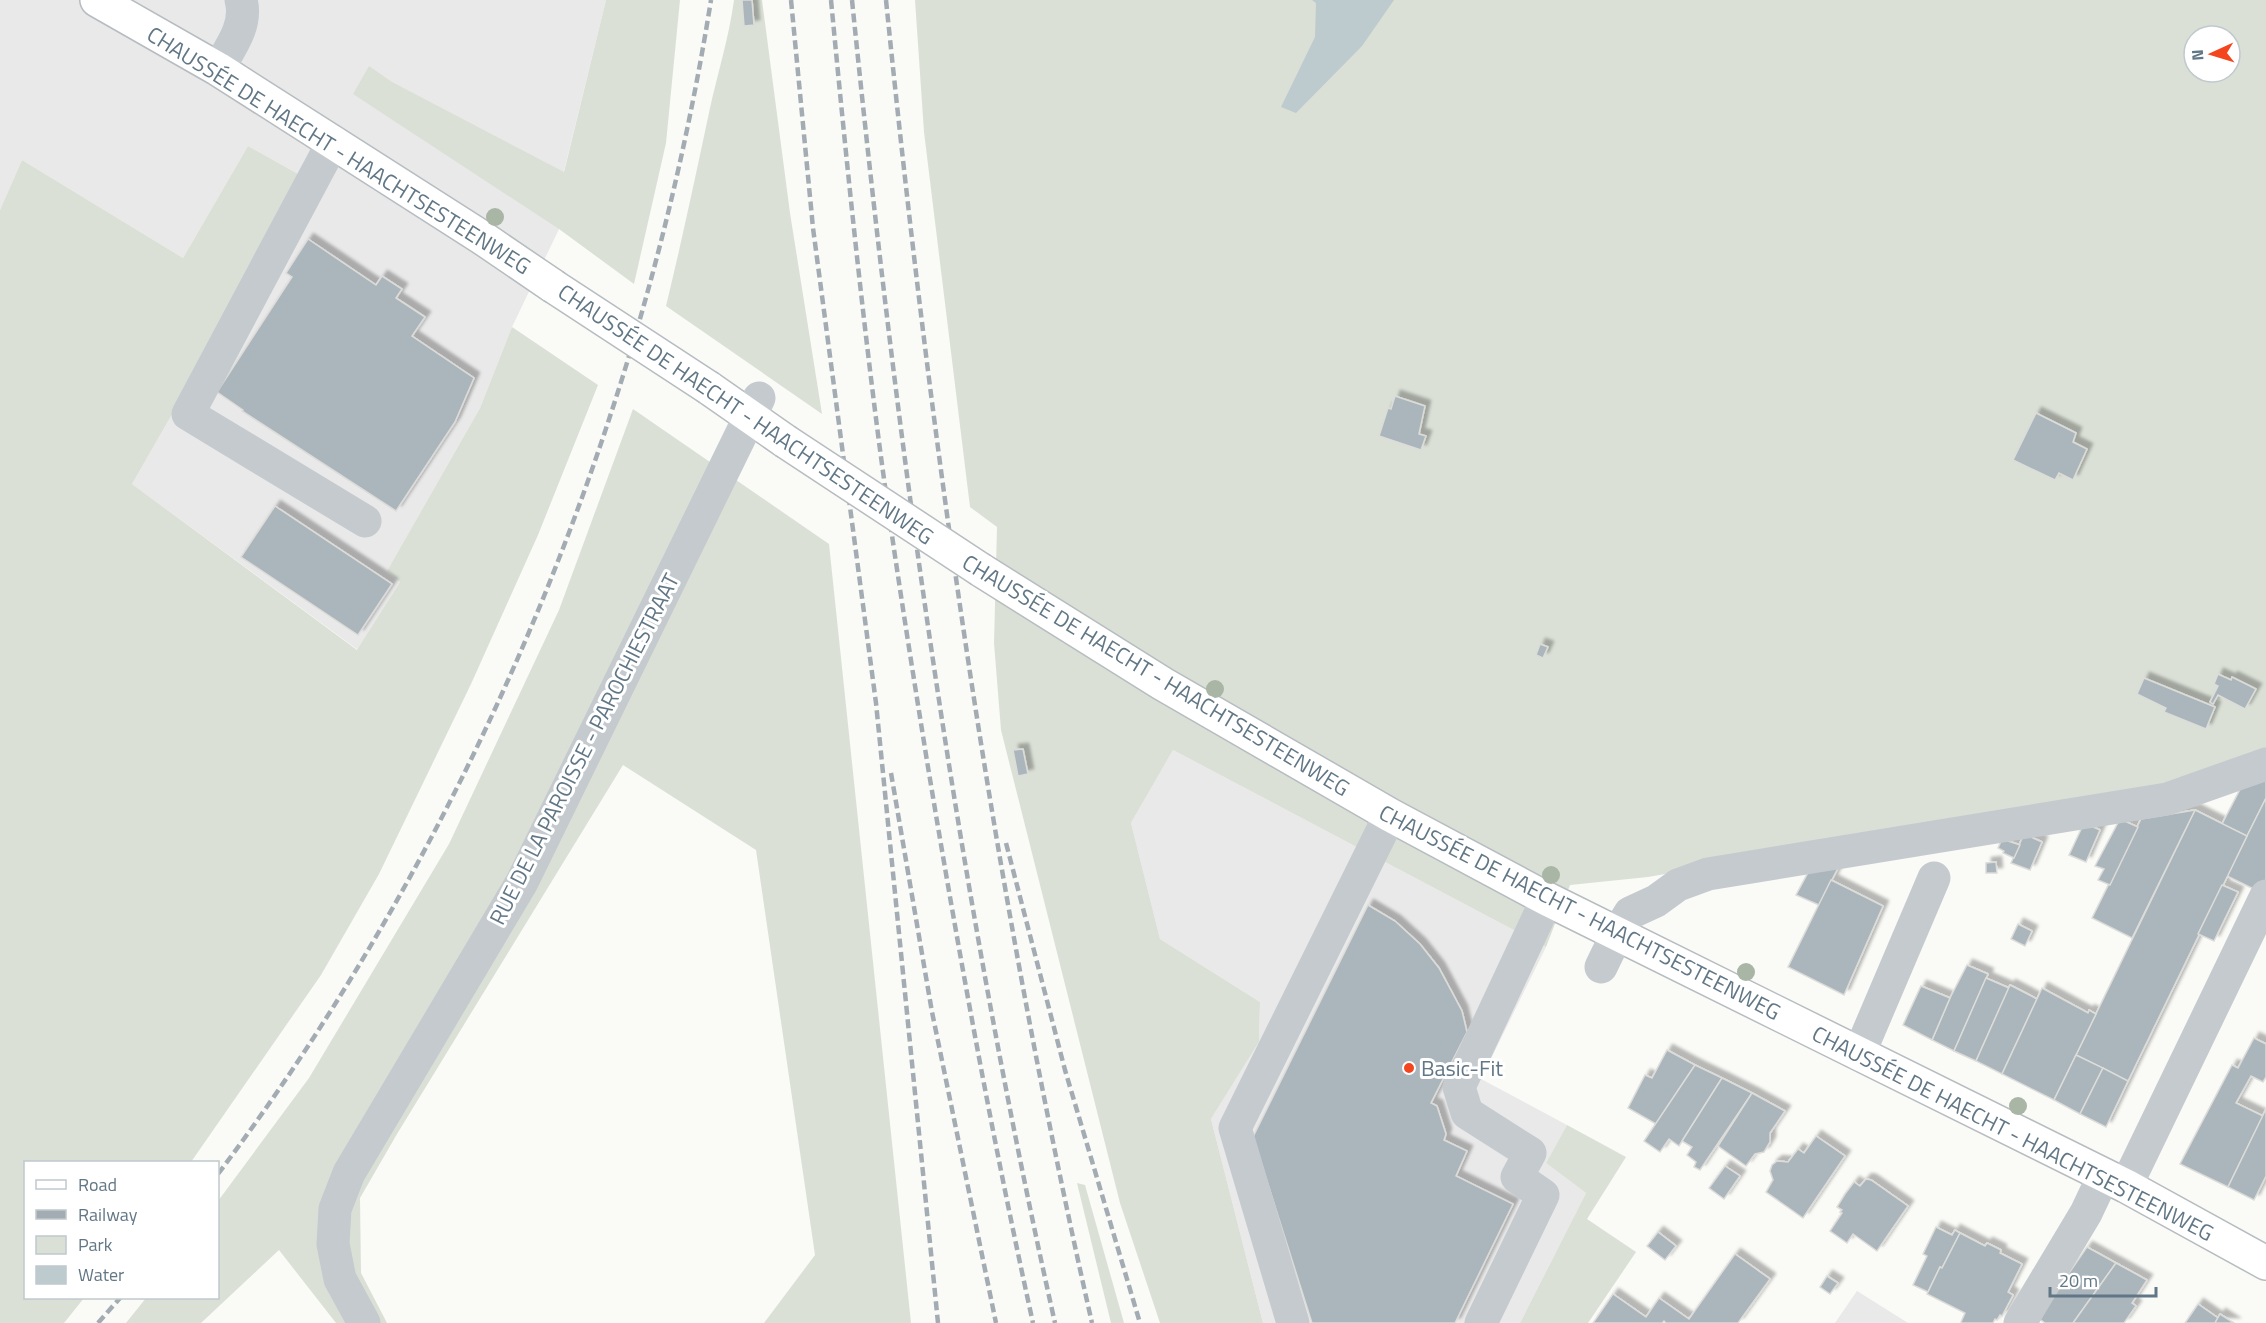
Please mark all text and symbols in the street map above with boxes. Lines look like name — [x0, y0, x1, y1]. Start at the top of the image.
street label: CHAUSSÉE DE HAECHT - HAACHTSESTEENWEG — [141, 17, 537, 283]
north arrow — [2182, 24, 2242, 84]
text: N — [2185, 49, 2209, 61]
street label: CHAUSSÉE DE HAECHT - HAACHTSESTEENWEG — [551, 275, 941, 553]
street label: CHAUSSÉE DE HAECHT - HAACHTSESTEENWEG — [956, 545, 1356, 805]
street label: RUE DE LA PAROISSE - PAROCHIESTRAAT — [480, 567, 688, 931]
street label: CHAUSSÉE DE HAECHT - HAACHTSESTEENWEG — [1373, 795, 1787, 1029]
street label: CHAUSSÉE DE HAECHT - HAACHTSESTEENWEG — [1806, 1016, 2220, 1250]
place label: Basic-Fit — [1421, 1051, 1503, 1085]
marker: Basic-Fit — [1402, 1061, 1416, 1075]
legend — [24, 1161, 219, 1299]
text: Road — [78, 1171, 117, 1198]
text: Railway — [78, 1201, 138, 1228]
text: Park — [78, 1231, 113, 1258]
scale bar — [2050, 1260, 2156, 1298]
text: Water — [78, 1261, 124, 1288]
text: 20 m — [2059, 1267, 2098, 1294]

